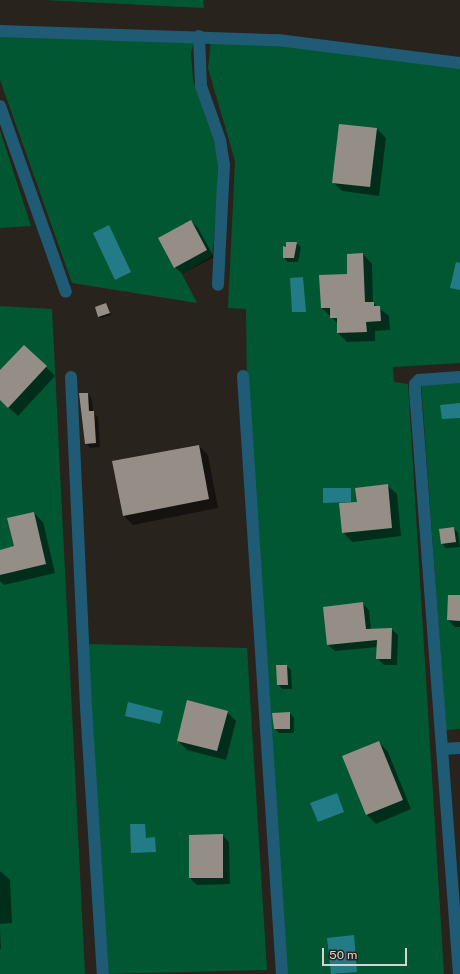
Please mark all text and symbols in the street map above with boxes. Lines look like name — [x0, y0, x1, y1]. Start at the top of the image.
scale bar — [324, 940, 409, 966]
text: 50 m — [329, 948, 357, 962]

